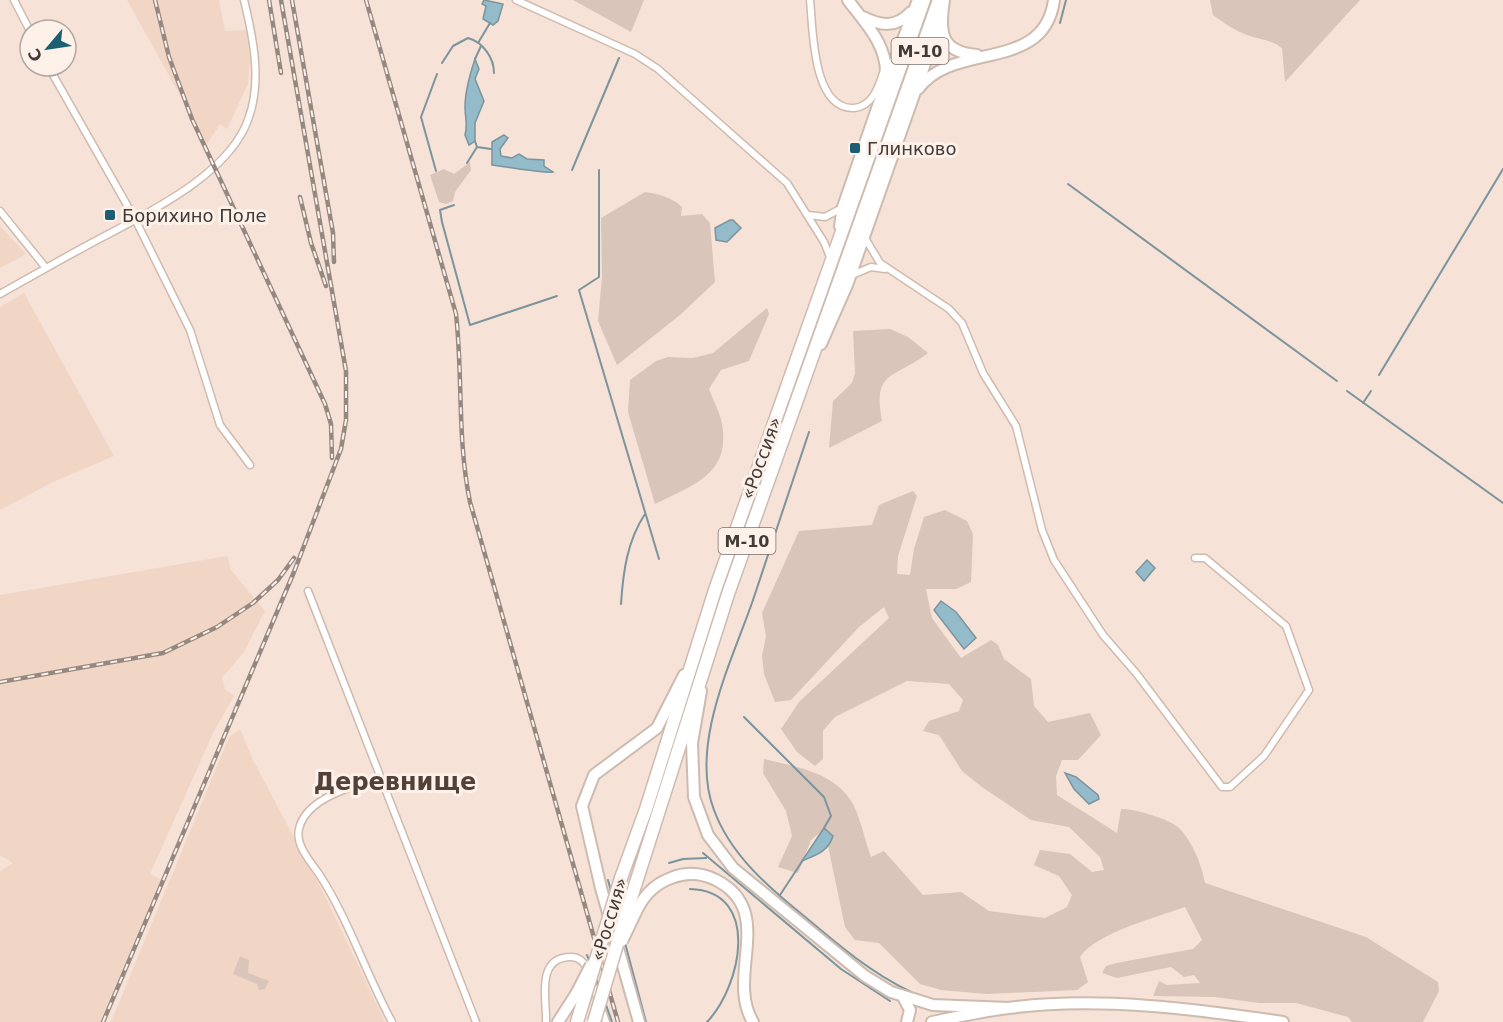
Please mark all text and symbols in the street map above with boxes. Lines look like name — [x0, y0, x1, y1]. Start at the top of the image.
north arrow — [18, 18, 78, 78]
road number: М-10 — [892, 38, 948, 64]
text: С — [24, 45, 46, 65]
place label: Глинково — [867, 138, 956, 159]
marker: Глинково — [848, 141, 862, 155]
place label: Борихино Поле — [122, 205, 266, 226]
marker: Борихино Поле — [103, 208, 117, 222]
street label: «Россия» — [736, 414, 786, 502]
road number: М-10 — [718, 528, 776, 554]
district label: Деревнище — [314, 768, 476, 796]
street label: «Россия» — [586, 875, 632, 963]

